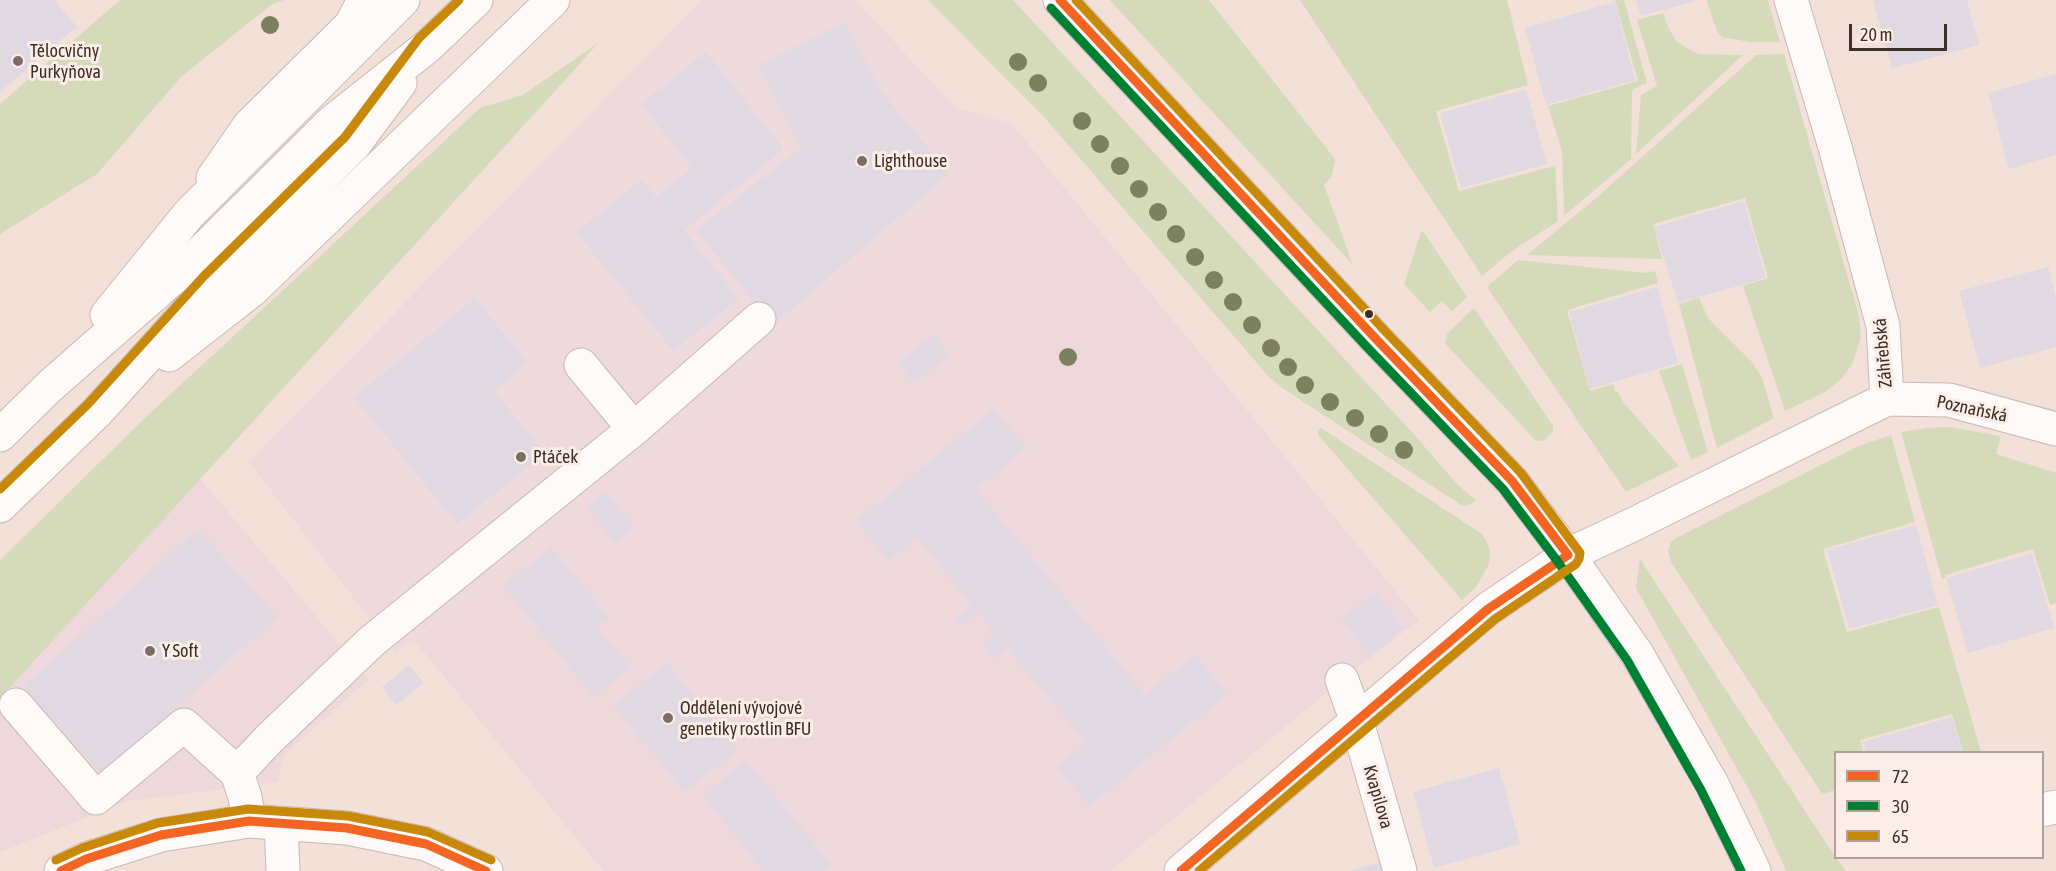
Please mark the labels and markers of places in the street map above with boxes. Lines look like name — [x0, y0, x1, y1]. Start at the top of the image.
place label: Tělocvičny Purkyňova — [30, 40, 101, 82]
marker: Tělocvičny Purkyňova — [11, 54, 25, 68]
place label: Lighthouse — [874, 150, 947, 172]
marker: Lighthouse — [855, 154, 869, 168]
unlabelled marker — [1363, 308, 1375, 320]
place label: Ptáček — [533, 446, 578, 468]
marker: Ptáček — [514, 450, 528, 464]
place label: Y Soft — [162, 640, 199, 662]
marker: Y Soft — [143, 644, 157, 658]
place label: Oddělení vývojové genetiky rostlin BFU — [680, 697, 811, 740]
marker: Oddělení vývojové genetiky rostlin BFU — [661, 711, 675, 725]

